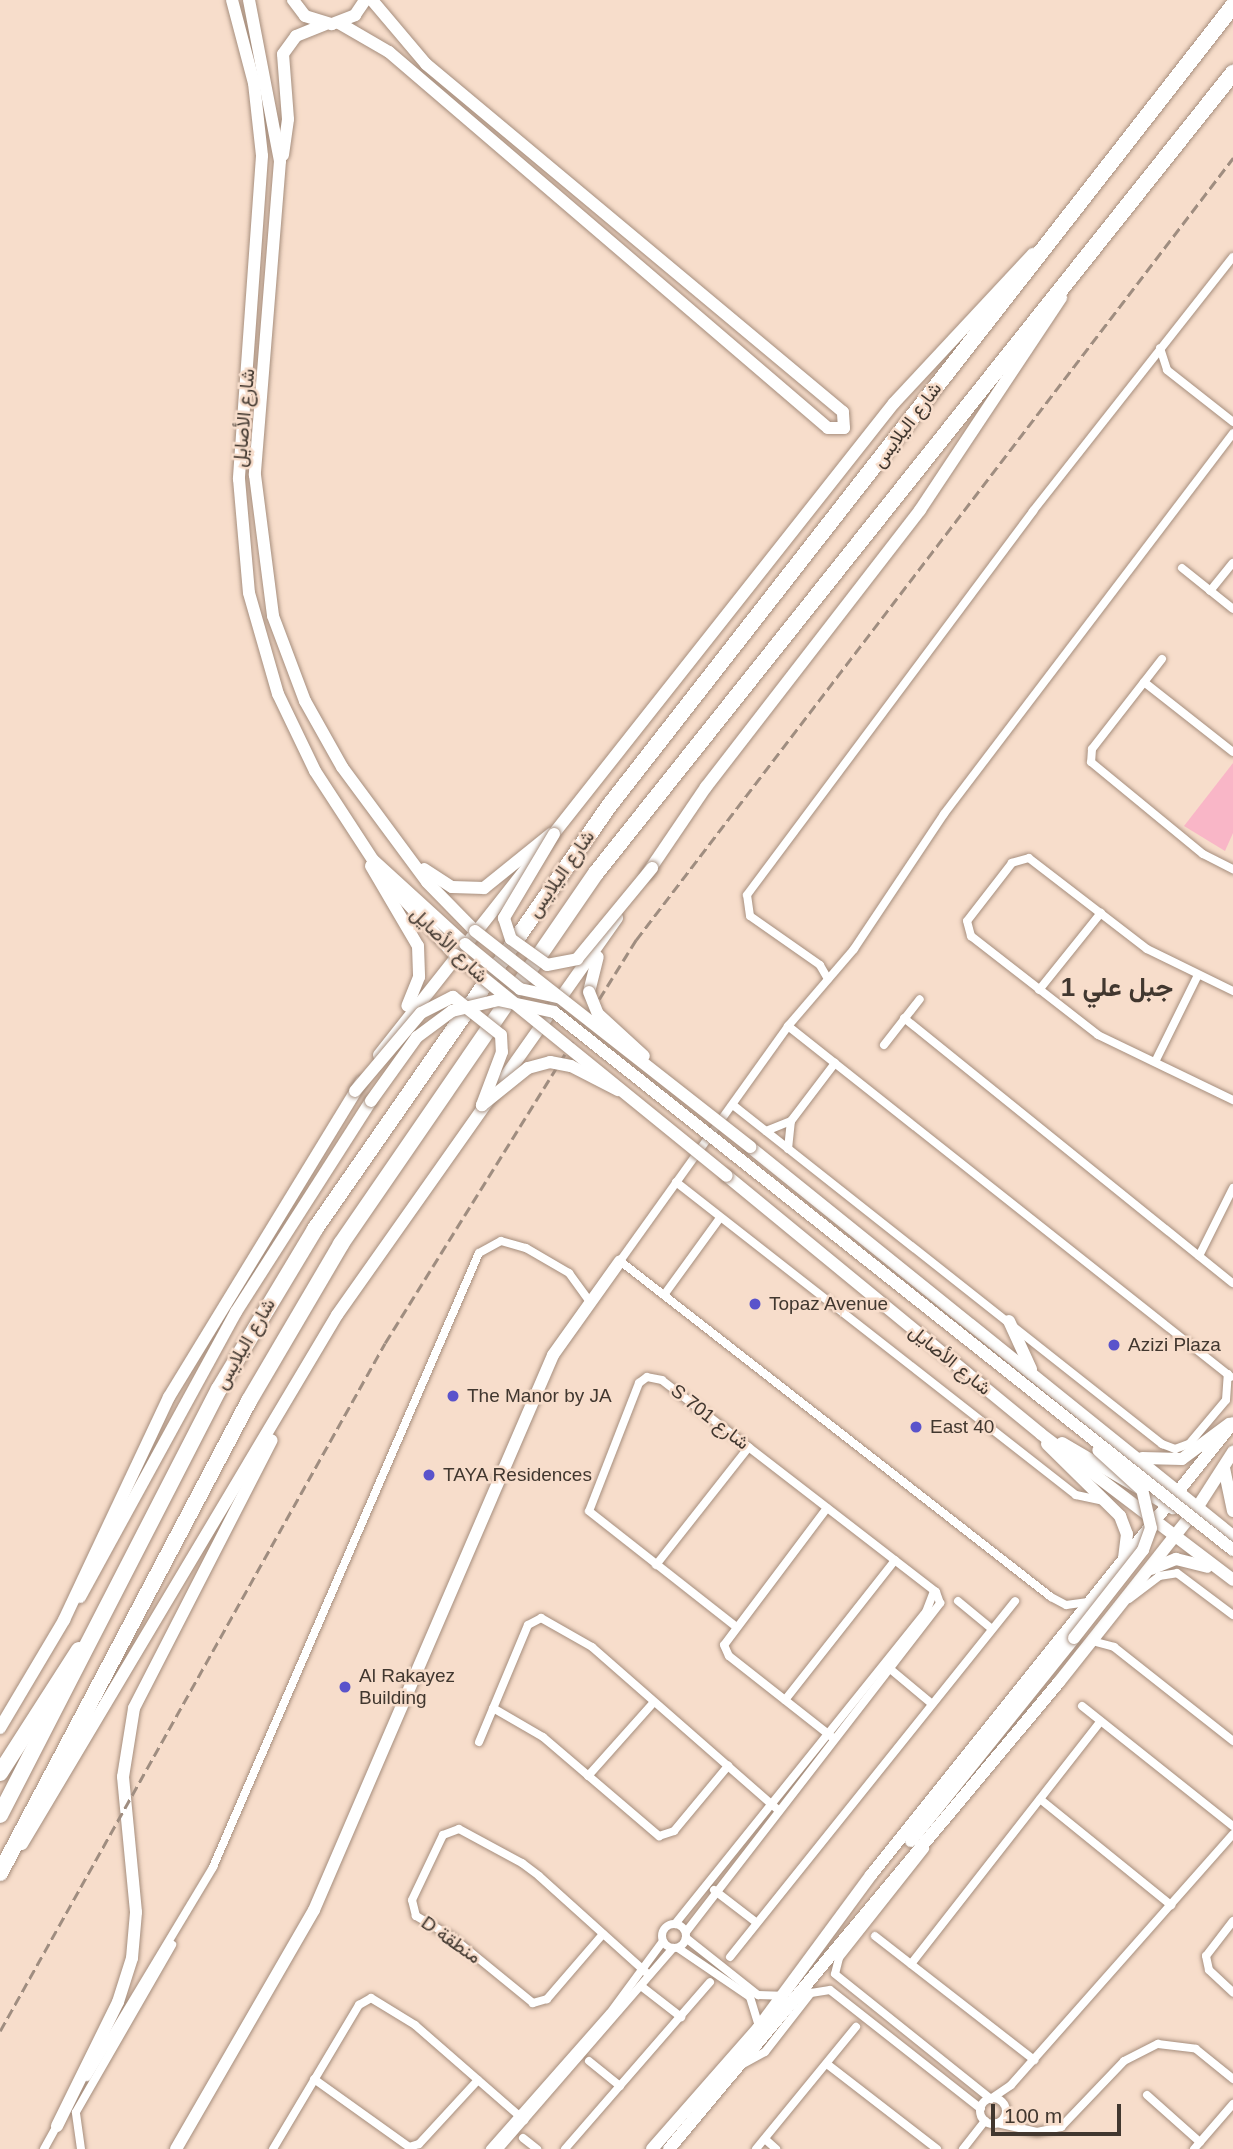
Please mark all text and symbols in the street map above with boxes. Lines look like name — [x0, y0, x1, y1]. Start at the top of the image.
street label: شارع الأصايل — [228, 368, 260, 468]
street label: شارع اليلايس — [867, 378, 947, 472]
street label: شارع اليلايس — [523, 826, 599, 922]
street label: شارع الأصايل — [406, 902, 492, 988]
district label: جبل علي 1 — [1061, 972, 1173, 1004]
place label: Topaz Avenue — [769, 1293, 889, 1315]
street label: شارع اليلايس — [210, 1295, 280, 1393]
marker: Topaz Avenue — [747, 1296, 763, 1312]
street label: شارع الأصايل — [904, 1320, 996, 1400]
place label: Azizi Plaza — [1128, 1334, 1221, 1356]
marker: Azizi Plaza — [1106, 1337, 1122, 1353]
street label: S 701 شارع — [666, 1379, 754, 1455]
place label: The Manor by JA — [467, 1385, 612, 1407]
marker: The Manor by JA — [445, 1388, 461, 1404]
place label: East 40 — [930, 1416, 994, 1438]
marker: East 40 — [908, 1419, 924, 1435]
place label: TAYA Residences — [443, 1464, 593, 1486]
marker: TAYA Residences — [421, 1467, 437, 1483]
place label: Al Rakayez Building — [359, 1665, 455, 1709]
marker: Al Rakayez Building — [337, 1679, 353, 1695]
street label: D منطقة — [417, 1911, 485, 1969]
scale bar — [995, 2090, 1124, 2134]
text: 100 m — [1004, 2104, 1062, 2127]

